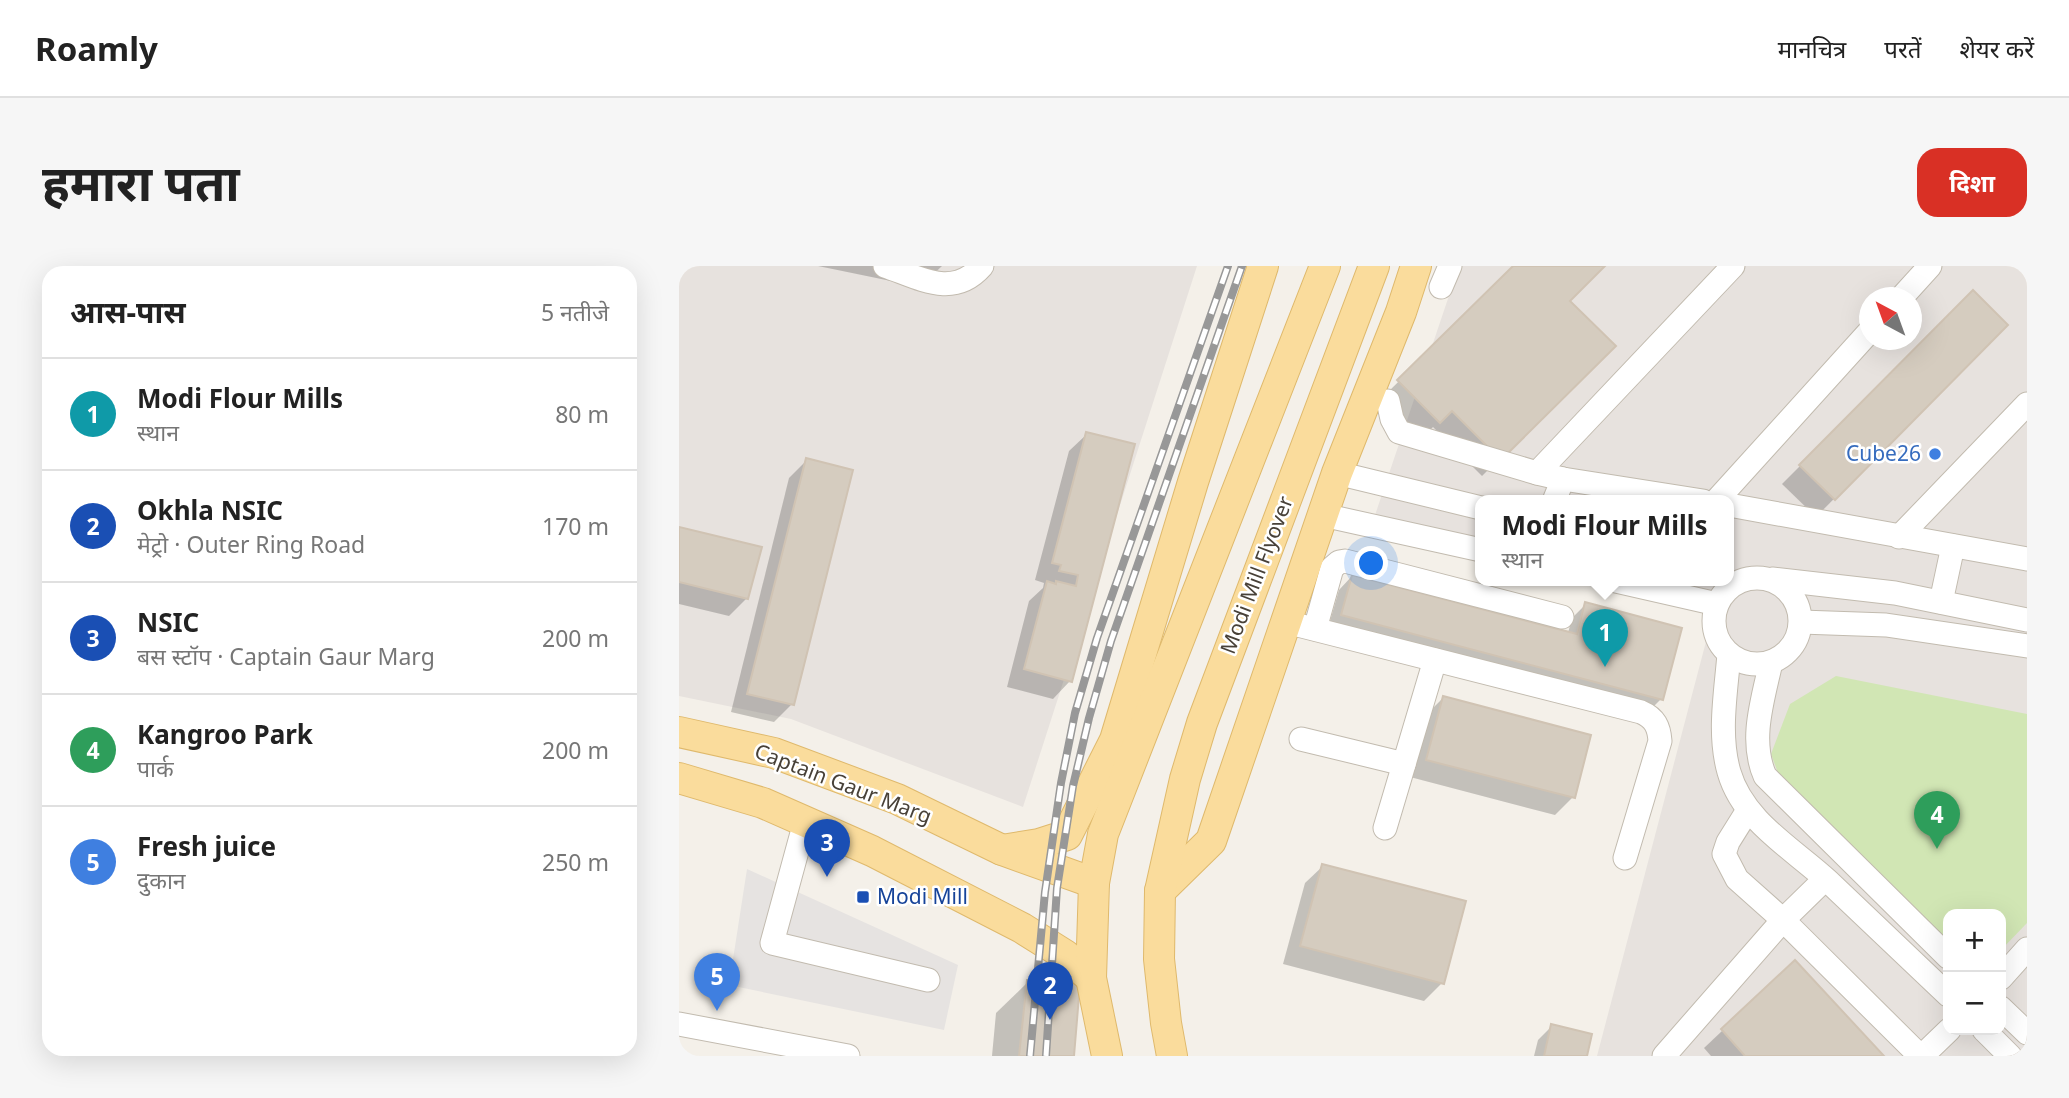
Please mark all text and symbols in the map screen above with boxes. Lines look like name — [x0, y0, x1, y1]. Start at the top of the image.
text: Roamly — [35, 26, 158, 71]
text: मानचित्र — [1778, 32, 1846, 65]
text: परतें — [1884, 32, 1921, 65]
text: शेयर करें — [1959, 32, 2034, 65]
button: दिशा — [1917, 148, 2027, 217]
text: हमारा पता — [42, 149, 240, 215]
north arrow — [1859, 287, 1922, 350]
text: आस-पास — [70, 291, 186, 332]
text: 5 नतीजे — [541, 296, 609, 328]
text: Modi Flour Mills — [137, 380, 343, 416]
text: 1 — [86, 398, 100, 430]
text: 80 m — [555, 398, 609, 430]
text: स्थान — [137, 416, 179, 448]
place label: Cube26 — [1846, 439, 1921, 467]
marker: Cube26 — [1927, 446, 1943, 462]
street label: Modi Mill Flyover — [1213, 491, 1299, 658]
text: Okhla NSIC — [137, 492, 283, 528]
popup — [1475, 495, 1734, 586]
text: Modi Flour Mills — [1501, 507, 1708, 543]
text: 2 — [86, 510, 100, 542]
text: 170 m — [542, 510, 609, 542]
text: मेट्रो · Outer Ring Road — [137, 528, 365, 560]
text: स्थान — [1501, 543, 1543, 575]
your location — [1354, 546, 1388, 580]
text: NSIC — [137, 604, 199, 640]
pin: 1 — [1582, 609, 1628, 667]
text: 3 — [86, 622, 100, 654]
text: 200 m — [542, 622, 609, 654]
text: बस स्टॉप · Captain Gaur Marg — [137, 640, 435, 672]
text: Kangroo Park — [137, 716, 313, 752]
text: 4 — [86, 734, 100, 766]
text: 200 m — [542, 734, 609, 766]
street label: Captain Gaur Marg — [751, 736, 936, 830]
text: पार्क — [137, 752, 174, 784]
pin: 4 — [1914, 791, 1960, 849]
pin: 3 — [804, 819, 850, 877]
text: Fresh juice — [137, 828, 276, 864]
text: 5 — [86, 846, 100, 878]
text: 250 m — [542, 846, 609, 878]
text: दुकान — [137, 864, 186, 896]
place label: Modi Mill — [877, 882, 968, 910]
marker: Modi Mill — [855, 889, 871, 905]
map controls — [1943, 909, 2006, 1035]
button: + — [1943, 909, 2006, 972]
pin: 5 — [694, 953, 740, 1011]
pin: 2 — [1027, 962, 1073, 1020]
button: − — [1943, 972, 2006, 1035]

